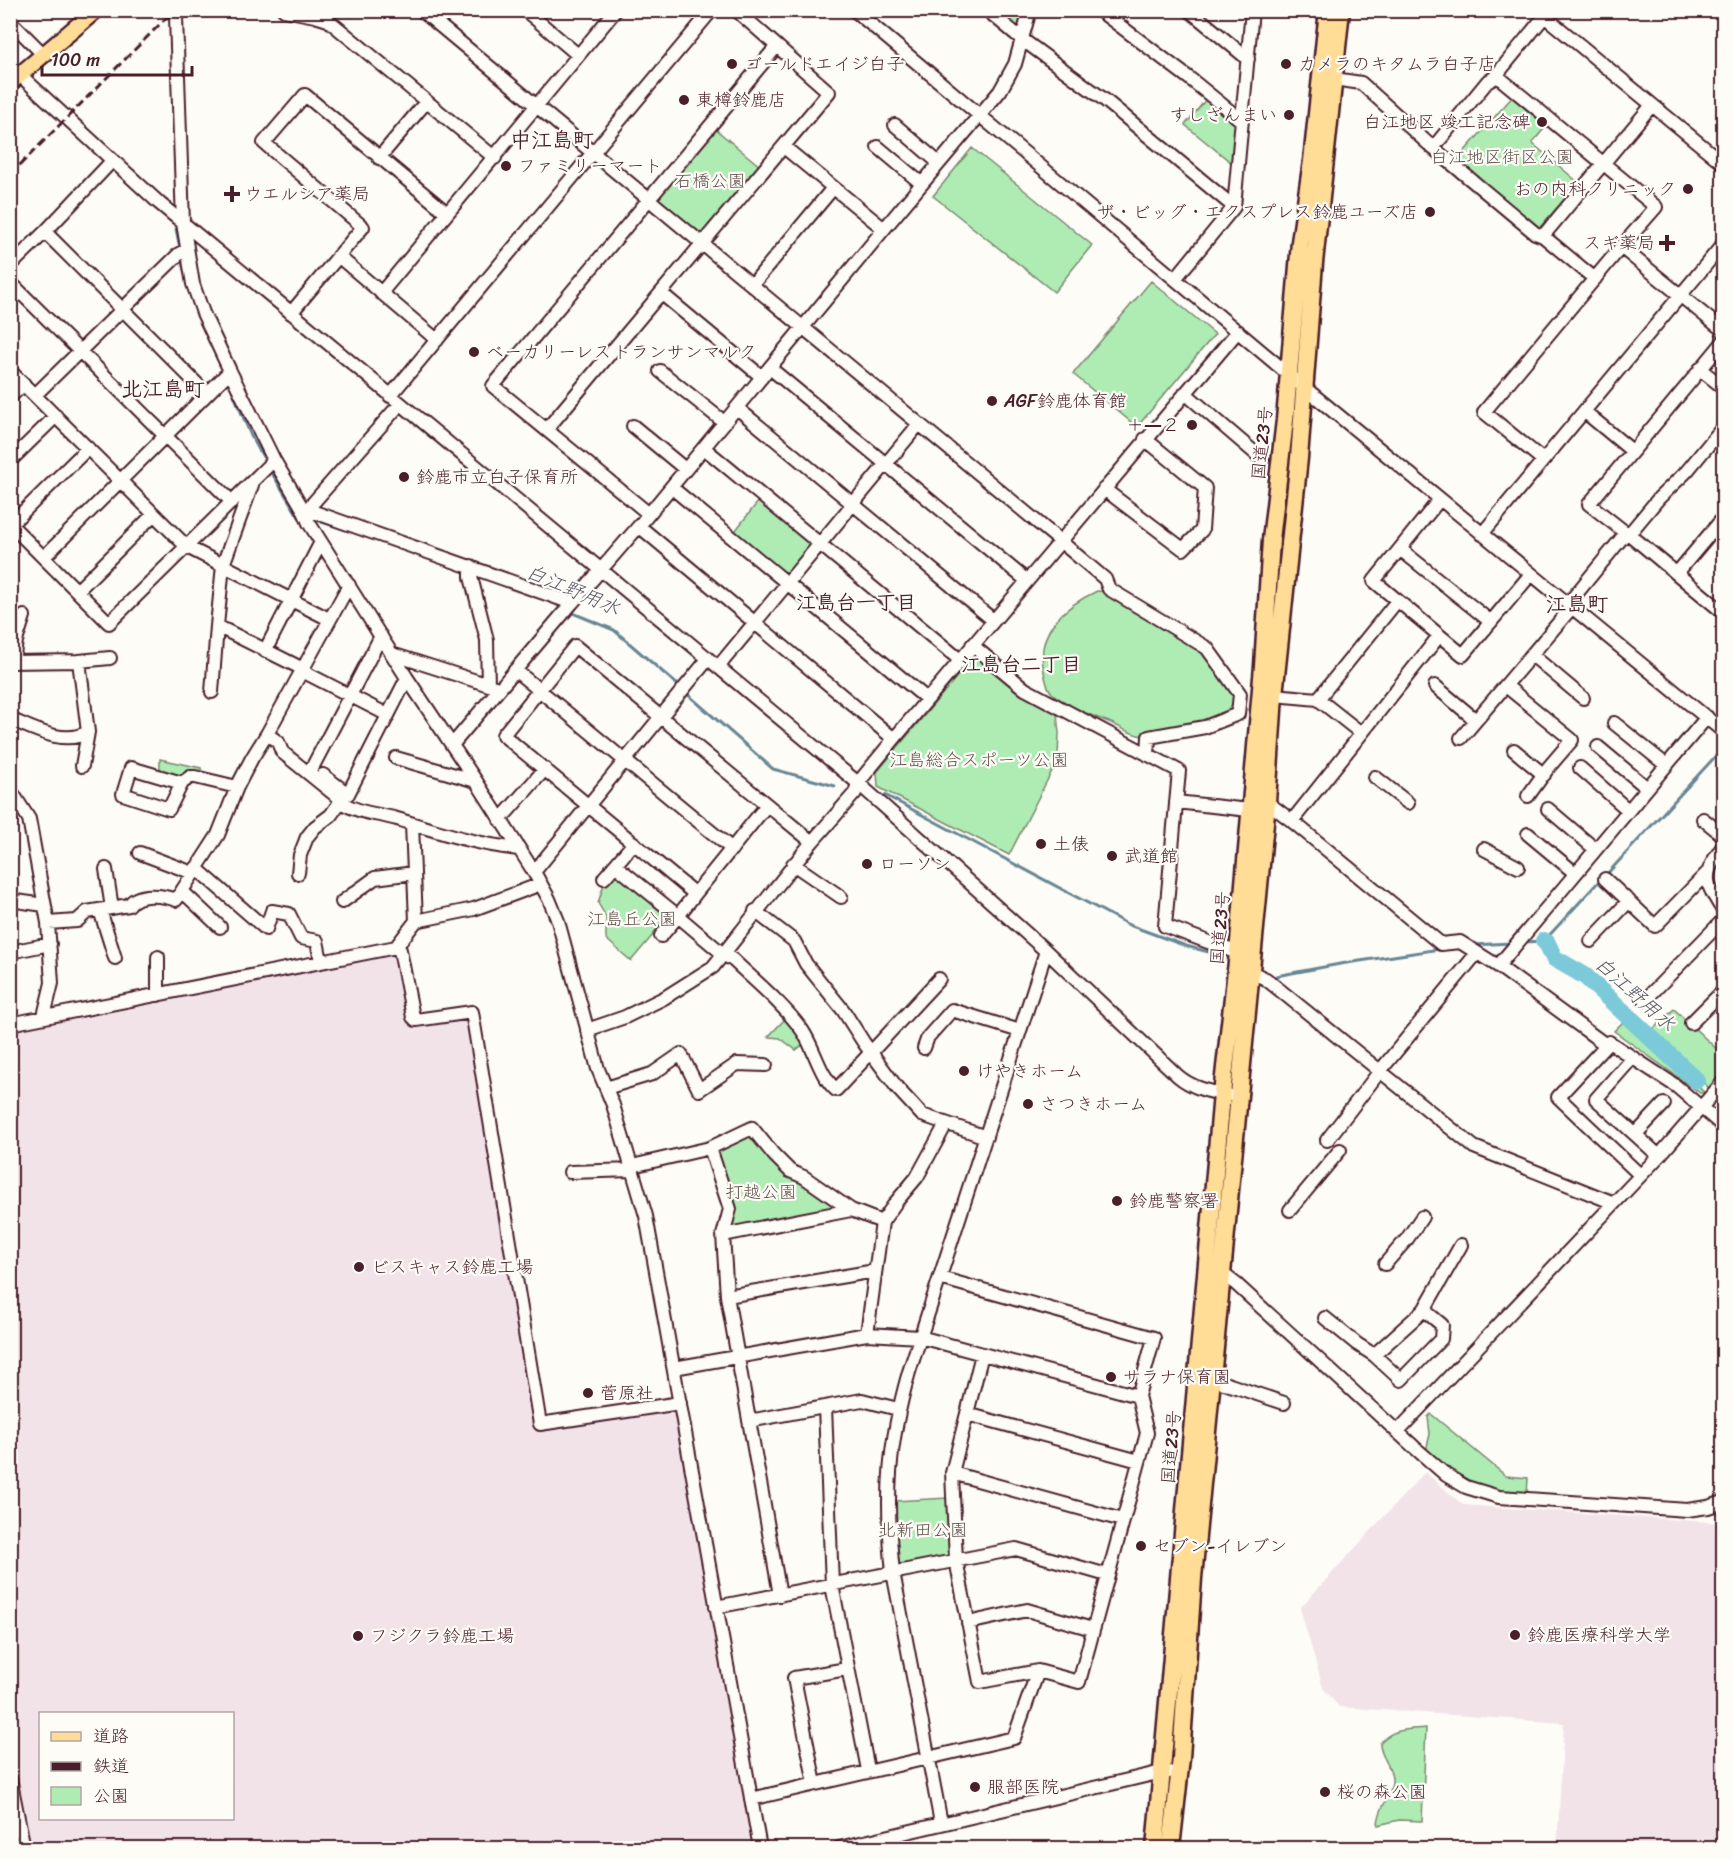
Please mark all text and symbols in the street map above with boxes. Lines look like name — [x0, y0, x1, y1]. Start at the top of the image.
scale bar — [42, 39, 192, 77]
text: 100 m — [51, 44, 100, 76]
place label: ゴールドエイジ白子 — [744, 48, 905, 80]
place label: カメラのキタムラ白子店 — [1298, 48, 1496, 80]
marker: ゴールドエイジ白子 — [725, 57, 739, 71]
marker: カメラのキタムラ白子店 — [1279, 57, 1293, 71]
place label: 東樽鈴鹿店 — [696, 84, 786, 116]
marker: 東樽鈴鹿店 — [677, 93, 691, 107]
place label: すしざんまい — [1169, 99, 1277, 131]
place label: 白江地区 竣工記念碑 — [1363, 106, 1530, 138]
marker: すしざんまい — [1282, 108, 1296, 122]
marker: 白江地区 竣工記念碑 — [1535, 115, 1549, 129]
district label: 中江島町 — [510, 121, 594, 159]
park label: 白江地区街区公園 — [1430, 141, 1574, 173]
place label: ファミリーマート — [518, 150, 662, 182]
marker: ファミリーマート — [499, 159, 513, 173]
park label: 石橋公園 — [674, 165, 746, 197]
place label: おの内科クリニック — [1514, 173, 1676, 205]
place label: ウエルシア薬局 — [244, 178, 370, 210]
marker: おの内科クリニック — [1681, 182, 1695, 196]
marker: ウエルシア薬局 — [225, 187, 239, 201]
place label: ザ・ビッグ・エクスプレス鈴鹿ユーズ店 — [1097, 196, 1418, 228]
marker: ザ・ビッグ・エクスプレス鈴鹿ユーズ店 — [1423, 205, 1437, 219]
place label: スギ薬局 — [1583, 227, 1655, 259]
marker: スギ薬局 — [1660, 236, 1674, 250]
place label: ベーカリーレストランサンマルク — [486, 336, 756, 368]
marker: ベーカリーレストランサンマルク — [467, 345, 481, 359]
district label: 北江島町 — [121, 370, 205, 408]
place label: AGF鈴鹿体育館 — [1003, 385, 1127, 417]
marker: AGF鈴鹿体育館 — [985, 394, 999, 408]
street label: 国道23号 — [1242, 404, 1282, 482]
place label: ＋―２ — [1126, 409, 1180, 441]
marker: ＋―２ — [1185, 418, 1199, 432]
place label: 鈴鹿市立白子保育所 — [416, 461, 578, 493]
marker: 鈴鹿市立白子保育所 — [397, 470, 411, 484]
water label: 白江野用水 — [520, 554, 626, 626]
district label: 江島台一丁目 — [796, 585, 916, 620]
district label: 江島町 — [1546, 585, 1609, 623]
district label: 江島台二丁目 — [961, 647, 1081, 682]
park label: 江島総合スポーツ公園 — [889, 744, 1069, 776]
place label: 土俵 — [1053, 828, 1089, 860]
marker: 土俵 — [1034, 837, 1048, 851]
place label: 武道館 — [1124, 840, 1178, 872]
place label: ローソン — [879, 848, 951, 880]
marker: 武道館 — [1105, 849, 1119, 863]
marker: ローソン — [860, 857, 874, 871]
street label: 国道23号 — [1201, 890, 1239, 966]
park label: 江島丘公園 — [587, 903, 677, 935]
water label: 白江野用水 — [1586, 948, 1684, 1040]
place label: けやきホーム — [976, 1055, 1083, 1087]
marker: けやきホーム — [957, 1064, 971, 1078]
place label: さつきホーム — [1040, 1088, 1147, 1120]
marker: さつきホーム — [1021, 1097, 1035, 1111]
park label: 打越公園 — [725, 1176, 797, 1208]
place label: 鈴鹿警察署 — [1129, 1185, 1219, 1217]
marker: 鈴鹿警察署 — [1110, 1194, 1124, 1208]
place label: ビスキャス鈴鹿工場 — [371, 1251, 533, 1283]
marker: ビスキャス鈴鹿工場 — [352, 1260, 366, 1274]
place label: サラナ保育園 — [1123, 1361, 1231, 1393]
marker: サラナ保育園 — [1104, 1370, 1118, 1384]
place label: 菅原社 — [600, 1377, 654, 1409]
marker: 菅原社 — [581, 1386, 595, 1400]
street label: 国道23号 — [1152, 1409, 1190, 1485]
park label: 北新田公園 — [878, 1514, 968, 1546]
place label: セブン-イレブン — [1153, 1530, 1287, 1562]
marker: セブン-イレブン — [1134, 1539, 1148, 1553]
place label: 鈴鹿医療科学大学 — [1527, 1619, 1671, 1651]
place label: フジクラ鈴鹿工場 — [370, 1620, 514, 1652]
marker: 鈴鹿医療科学大学 — [1508, 1628, 1522, 1642]
marker: フジクラ鈴鹿工場 — [351, 1629, 365, 1643]
legend — [39, 1712, 234, 1820]
text: 道路 — [93, 1720, 129, 1752]
text: 鉄道 — [93, 1750, 129, 1782]
place label: 服部医院 — [987, 1771, 1059, 1803]
place label: 桜の森公園 — [1337, 1776, 1427, 1808]
text: 公園 — [93, 1780, 129, 1812]
marker: 服部医院 — [968, 1780, 982, 1794]
marker: 桜の森公園 — [1318, 1785, 1332, 1799]

